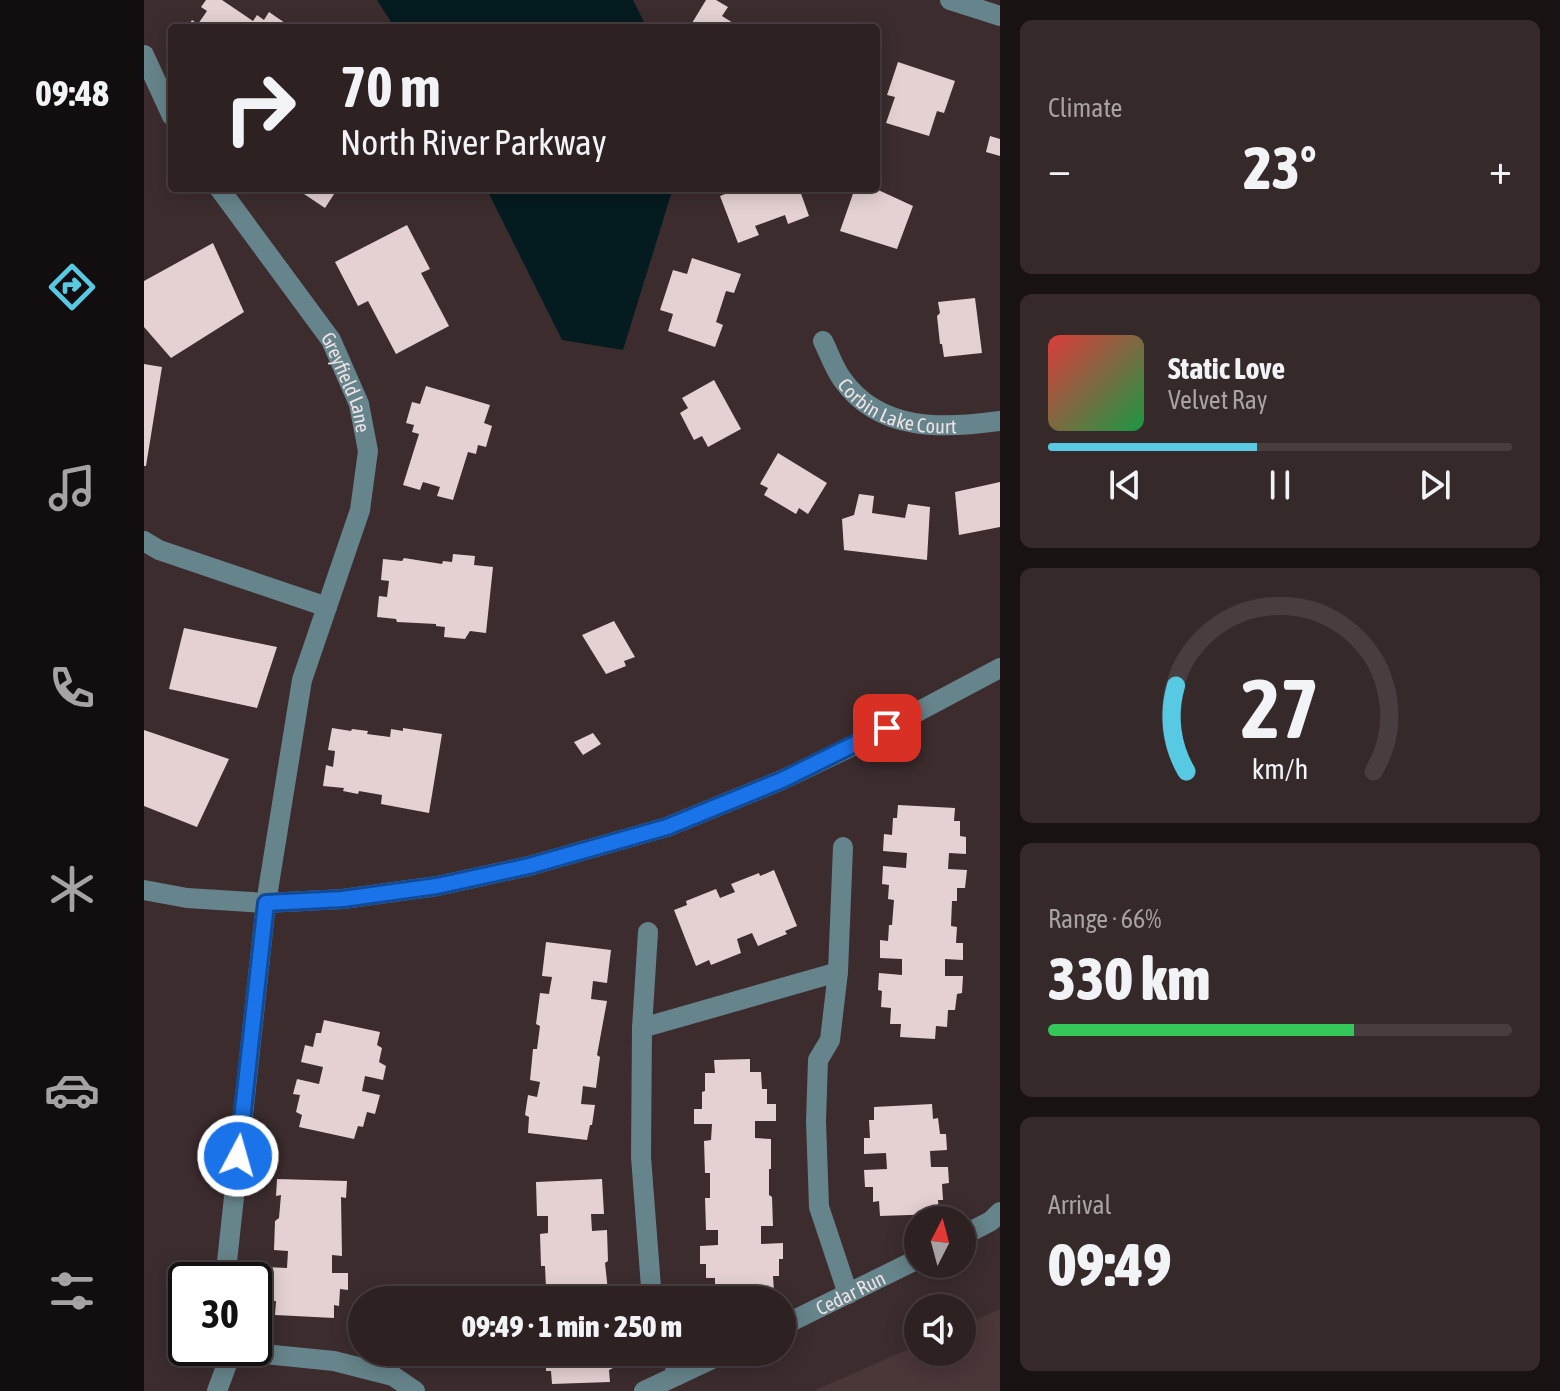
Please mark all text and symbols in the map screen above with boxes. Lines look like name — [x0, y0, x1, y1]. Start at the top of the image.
text: 70 m — [340, 55, 441, 119]
icon: right — [208, 56, 312, 160]
text: 09:48 — [35, 72, 109, 114]
text: Climate — [1048, 93, 1122, 123]
text: North River Parkway — [340, 121, 607, 163]
text: 23° — [1244, 133, 1316, 202]
text: − — [1048, 143, 1071, 193]
text: + — [1489, 143, 1512, 193]
icon: directions — [44, 259, 100, 315]
street label: Greyfield Lane — [317, 327, 376, 434]
text: Static Love — [1168, 351, 1285, 385]
street label: Corbin Lake Court — [834, 373, 957, 437]
text: Velvet Ray — [1168, 385, 1268, 415]
icon: music — [44, 460, 100, 516]
icon: previous — [1103, 463, 1147, 507]
icon: pause — [1258, 463, 1302, 507]
icon: next — [1413, 463, 1457, 507]
text: 27 — [1241, 659, 1319, 755]
icon: phone — [44, 660, 100, 716]
pin — [853, 694, 921, 762]
icon: arrive — [865, 706, 909, 750]
text: km/h — [1252, 752, 1308, 785]
icon: climate — [44, 861, 100, 917]
text: Range · 66% — [1048, 904, 1161, 934]
text: 330 km — [1048, 944, 1210, 1013]
icon: car — [44, 1062, 100, 1118]
position arrow — [196, 1114, 280, 1198]
text: Arrival — [1048, 1190, 1112, 1220]
north arrow — [904, 1206, 976, 1278]
map controls — [904, 1206, 976, 1366]
text: 09:49 — [1048, 1230, 1171, 1299]
speed limit sign: 30 — [168, 1262, 272, 1366]
icon: filters — [44, 1263, 100, 1319]
street label: Cedar Run — [812, 1266, 889, 1319]
button: sound — [904, 1294, 976, 1366]
text: 09:49 · 1 min · 250 m — [462, 1309, 682, 1343]

